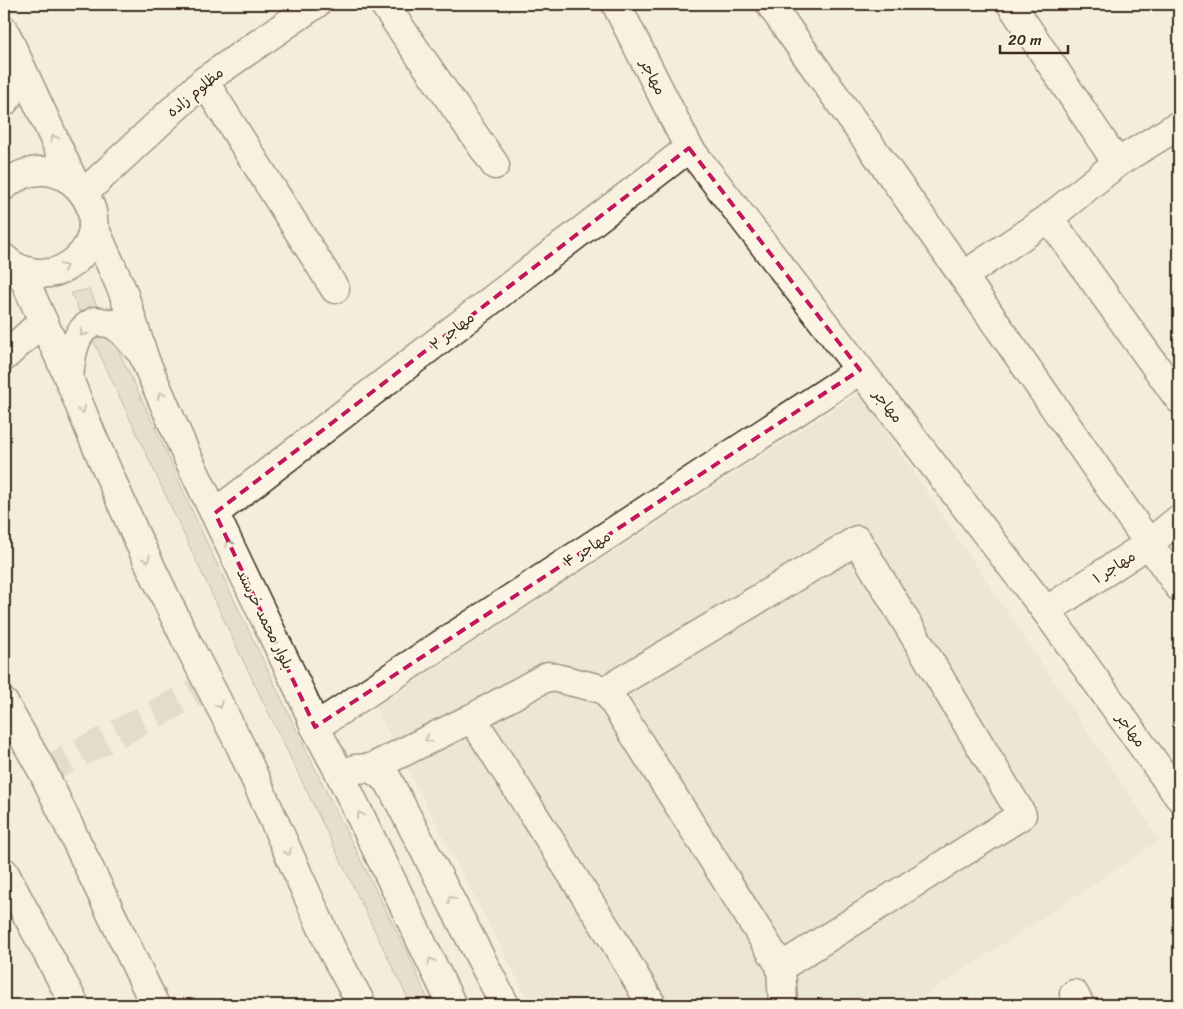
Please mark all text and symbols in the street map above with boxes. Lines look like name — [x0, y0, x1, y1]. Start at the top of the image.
scale bar — [1000, 22, 1068, 54]
text: 20 m — [1008, 27, 1042, 53]
street label: مهاجر — [632, 53, 673, 100]
street label: مظلوم زاده — [160, 60, 230, 124]
one-way arrow — [49, 134, 60, 143]
one-way arrow — [59, 263, 68, 273]
street label: مهاجر ۲ — [424, 305, 480, 357]
one-way arrow — [80, 327, 89, 336]
street label: مهاجر — [866, 382, 910, 429]
one-way arrow — [156, 391, 167, 400]
one-way arrow — [76, 406, 86, 414]
street label: مهاجر ۴ — [558, 524, 616, 574]
one-way arrow — [224, 539, 235, 548]
street label: مهاجر ۱ — [1087, 543, 1141, 591]
one-way arrow — [141, 554, 152, 563]
street label: بلوار محمد خرسند — [229, 564, 301, 674]
one-way arrow — [213, 699, 223, 708]
street label: مهاجر — [1109, 706, 1153, 753]
one-way arrow — [424, 733, 433, 743]
one-way arrow — [356, 811, 366, 820]
one-way arrow — [282, 847, 293, 856]
one-way arrow — [447, 896, 457, 905]
one-way arrow — [427, 957, 437, 966]

